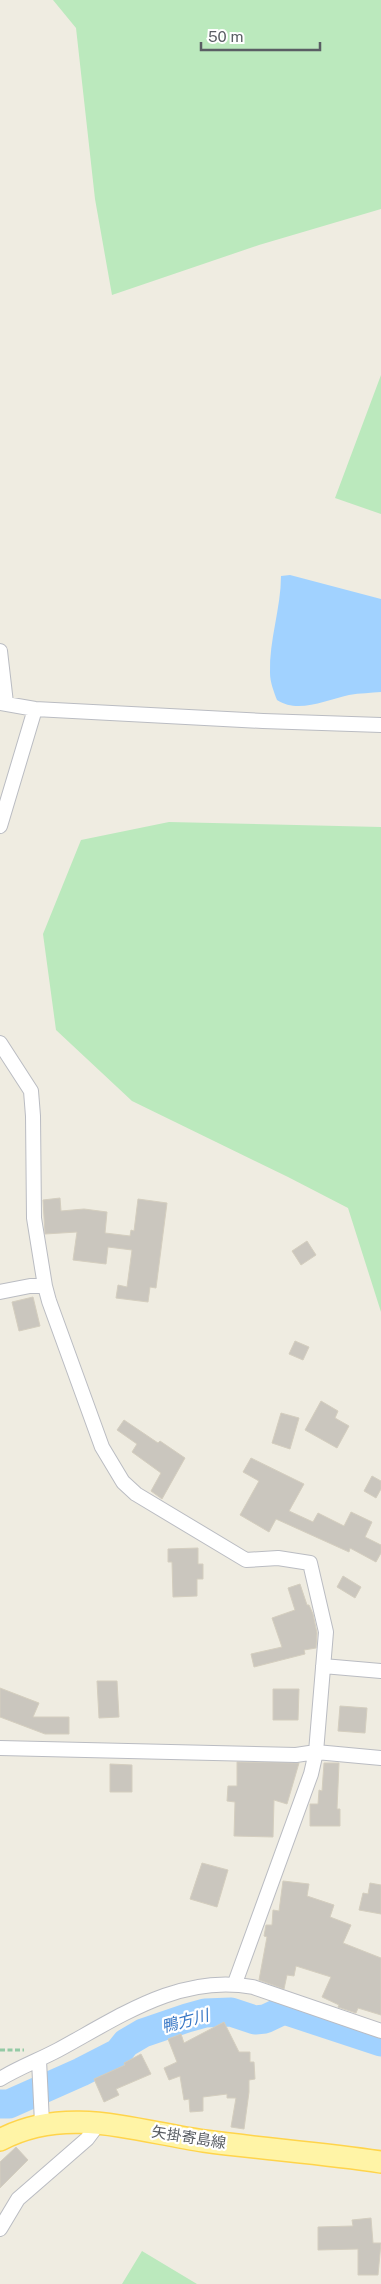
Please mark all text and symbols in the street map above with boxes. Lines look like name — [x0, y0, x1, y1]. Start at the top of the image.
scale bar — [201, 20, 320, 52]
text: 50 m — [208, 28, 243, 45]
water label: 鴨方川 — [159, 2005, 213, 2036]
street label: 矢掛寄島線 — [151, 2123, 227, 2151]

